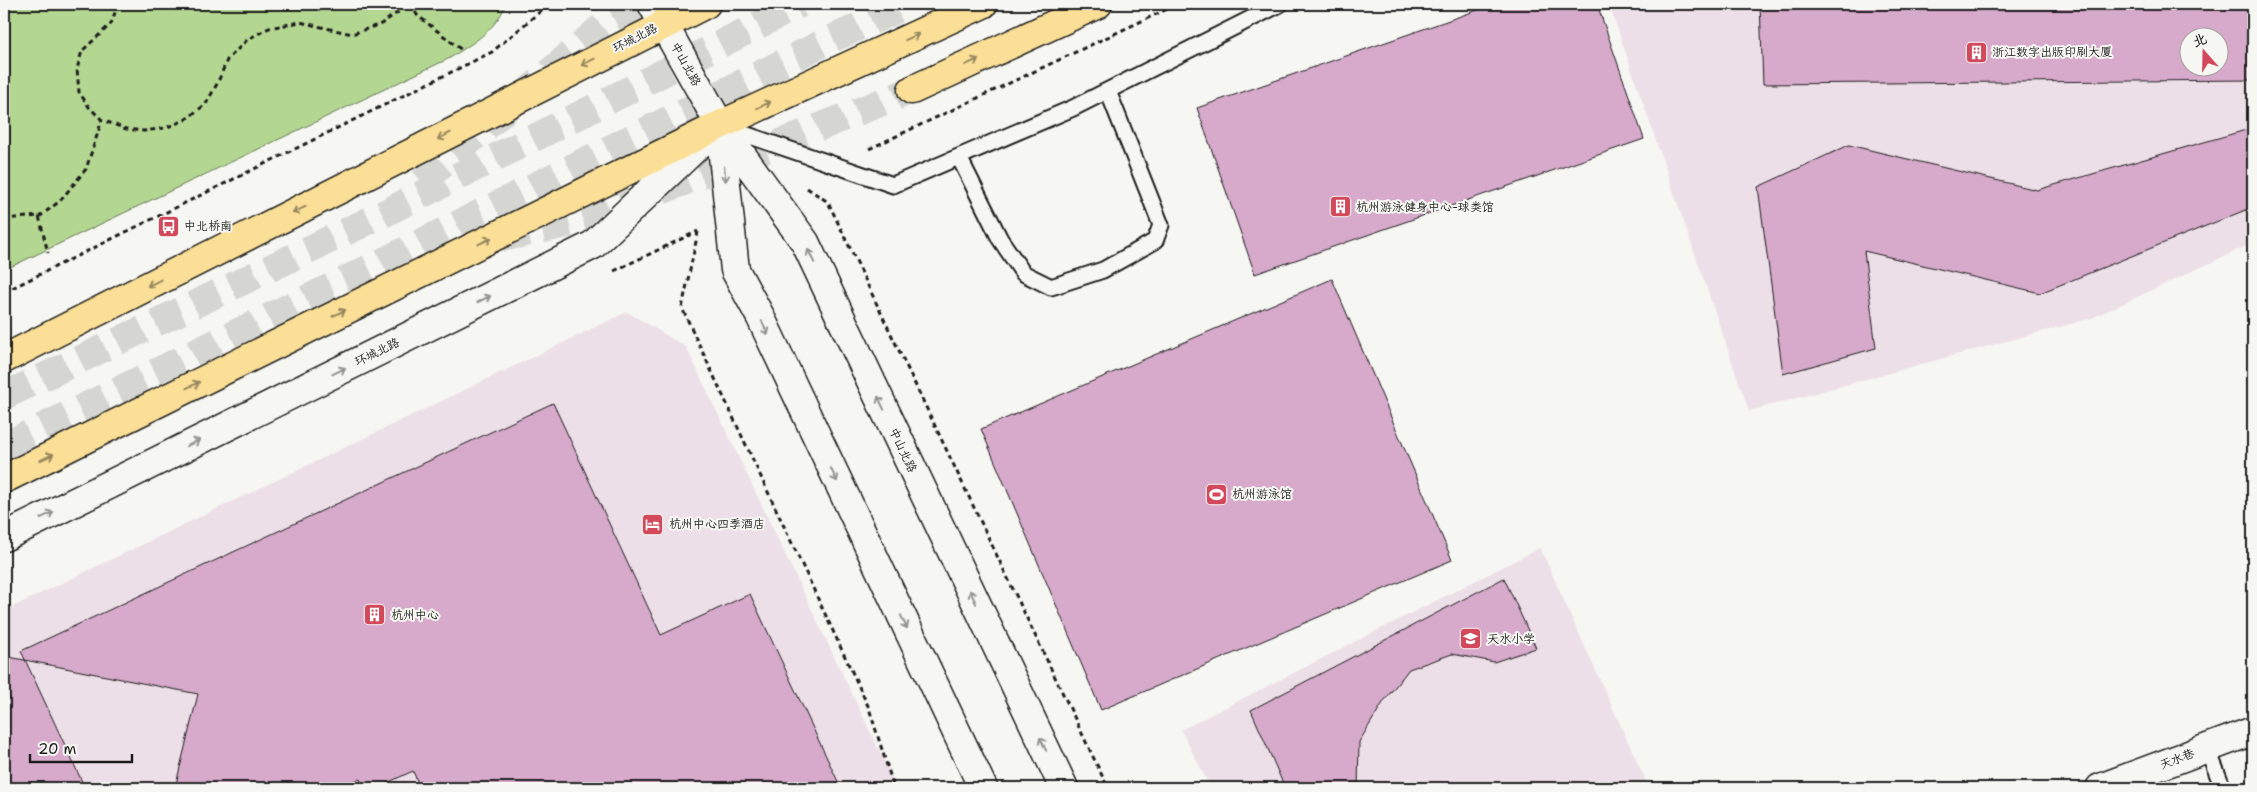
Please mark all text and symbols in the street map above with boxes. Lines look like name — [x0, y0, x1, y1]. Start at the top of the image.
street label: 环城北路 — [610, 20, 660, 56]
north arrow — [2180, 28, 2230, 78]
text: 北 — [2190, 29, 2209, 51]
one-way arrow — [904, 31, 919, 41]
street label: 中山北路 — [667, 39, 705, 89]
building icon: 浙江数字出版印刷大厦 — [1964, 40, 1988, 64]
place label: 浙江数字出版印刷大厦 — [1992, 44, 2112, 60]
one-way arrow — [581, 57, 596, 67]
one-way arrow — [964, 57, 979, 66]
one-way arrow — [756, 100, 771, 109]
one-way arrow — [437, 132, 452, 141]
one-way arrow — [720, 165, 730, 181]
building icon: 杭州游泳健身中心-球类馆 — [1328, 195, 1352, 219]
place label: 杭州游泳健身中心-球类馆 — [1356, 199, 1494, 215]
one-way arrow — [292, 206, 307, 215]
bus stop icon: 中北桥南 — [156, 214, 180, 238]
place label: 中北桥南 — [184, 218, 232, 234]
one-way arrow — [477, 236, 492, 246]
one-way arrow — [806, 249, 815, 264]
one-way arrow — [147, 279, 162, 288]
one-way arrow — [476, 294, 491, 303]
one-way arrow — [331, 308, 346, 317]
one-way arrow — [761, 320, 770, 335]
street label: 环城北路 — [352, 334, 402, 370]
one-way arrow — [331, 366, 346, 375]
one-way arrow — [185, 380, 200, 389]
one-way arrow — [875, 396, 885, 411]
street label: 中山北路 — [886, 425, 920, 475]
one-way arrow — [185, 438, 200, 447]
one-way arrow — [40, 452, 55, 462]
one-way arrow — [830, 467, 840, 482]
sports icon: 杭州游泳馆 — [1204, 482, 1228, 506]
place label: 杭州游泳馆 — [1232, 486, 1292, 502]
one-way arrow — [40, 510, 55, 520]
hotel icon: 杭州中心四季酒店 — [641, 512, 665, 536]
place label: 杭州中心四季酒店 — [669, 516, 765, 532]
one-way arrow — [968, 590, 978, 605]
building icon: 杭州中心 — [363, 603, 387, 627]
place label: 杭州中心 — [391, 607, 439, 623]
one-way arrow — [900, 614, 909, 629]
school or university icon: 天水小学 — [1459, 627, 1483, 651]
place label: 天水小学 — [1487, 631, 1535, 647]
scale bar — [30, 732, 132, 764]
one-way arrow — [1037, 737, 1047, 752]
text: 20 m — [38, 739, 77, 759]
street label: 天水巷 — [2157, 745, 2197, 773]

